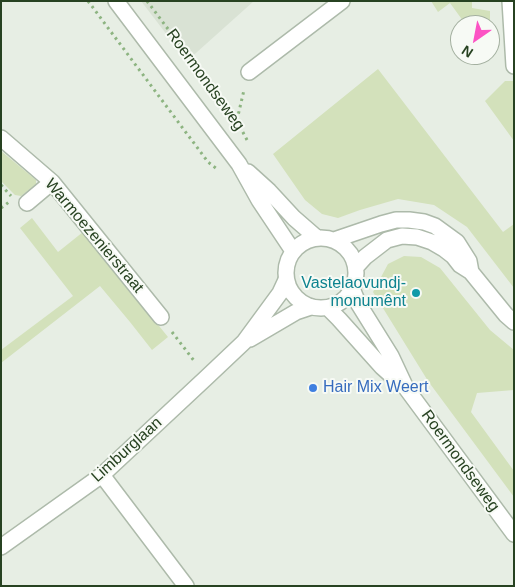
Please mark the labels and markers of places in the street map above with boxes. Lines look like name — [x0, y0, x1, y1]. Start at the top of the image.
place label: Vastelaovundj- monumênt — [301, 274, 406, 312]
marker: Vastelaovundj- monumênt — [410, 287, 422, 299]
place label: Hair Mix Weert — [323, 378, 428, 398]
marker: Hair Mix Weert — [307, 382, 319, 394]

